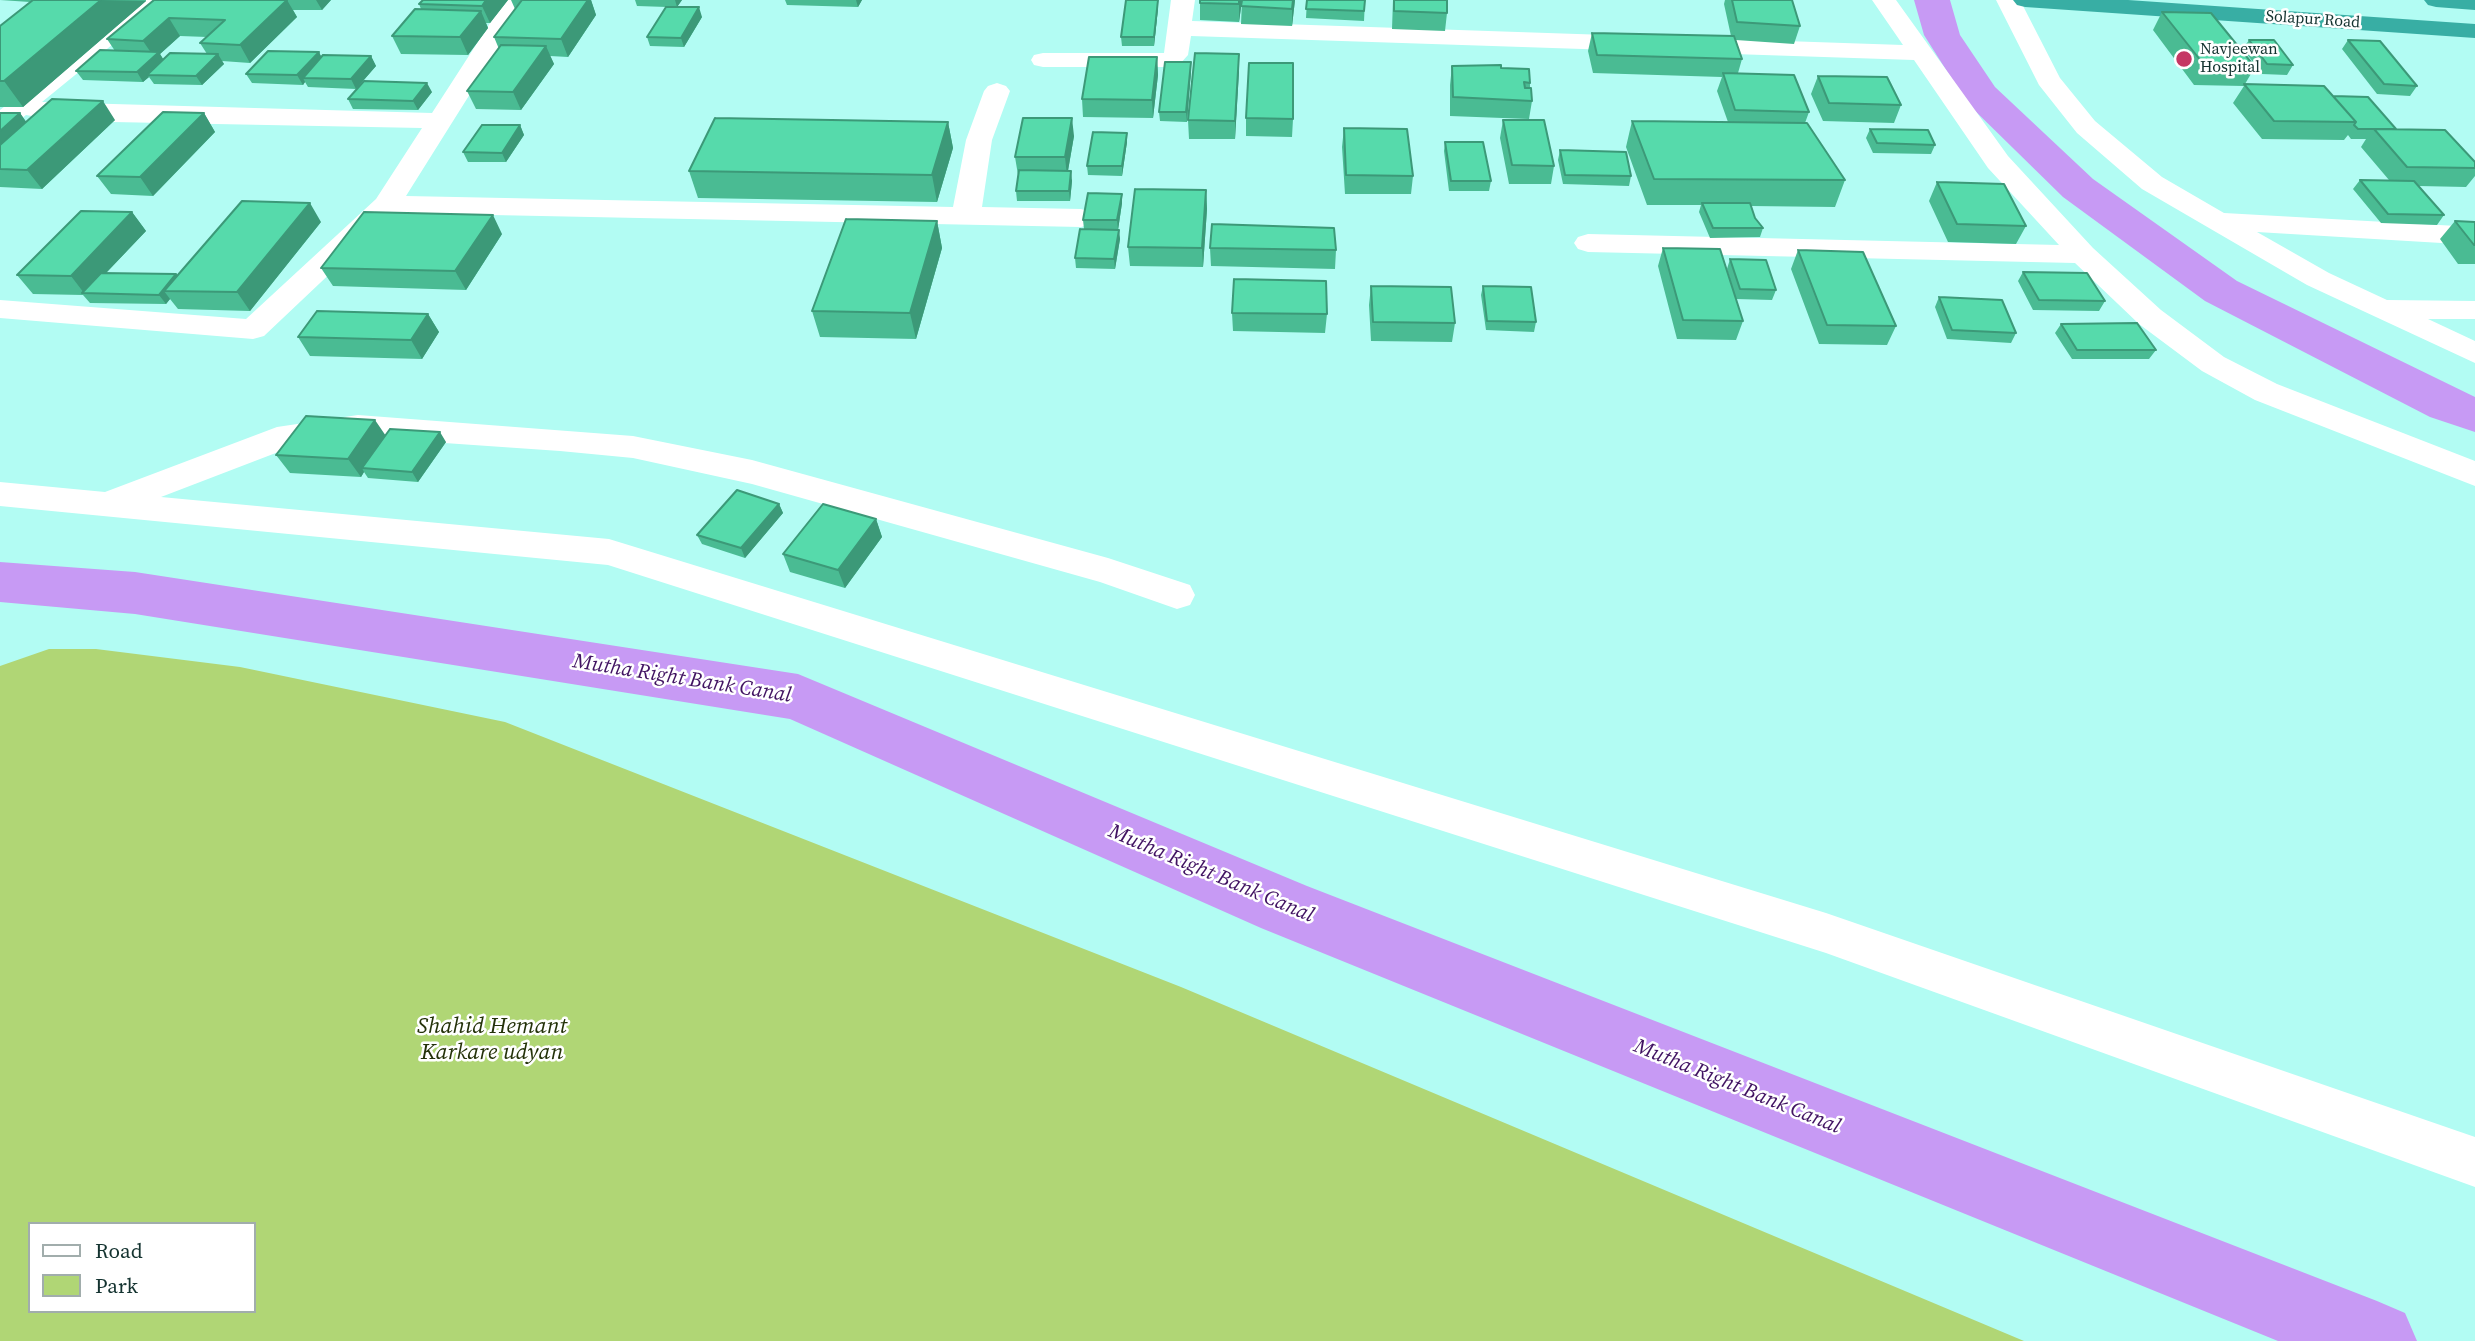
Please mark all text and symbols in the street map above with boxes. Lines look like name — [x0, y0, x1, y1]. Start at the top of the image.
street label: Solapur Road — [2265, 7, 2361, 33]
place label: Navjeewan Hospital — [2200, 40, 2278, 78]
marker: Navjeewan Hospital — [2174, 49, 2194, 69]
water label: Mutha Right Bank Canal — [571, 649, 793, 709]
water label: Mutha Right Bank Canal — [1105, 819, 1317, 929]
park label: Shahid Hemant Karkare udyan — [417, 1013, 567, 1067]
water label: Mutha Right Bank Canal — [1630, 1034, 1844, 1140]
legend — [28, 1222, 256, 1313]
text: Road — [95, 1236, 143, 1265]
text: Park — [95, 1271, 138, 1300]

